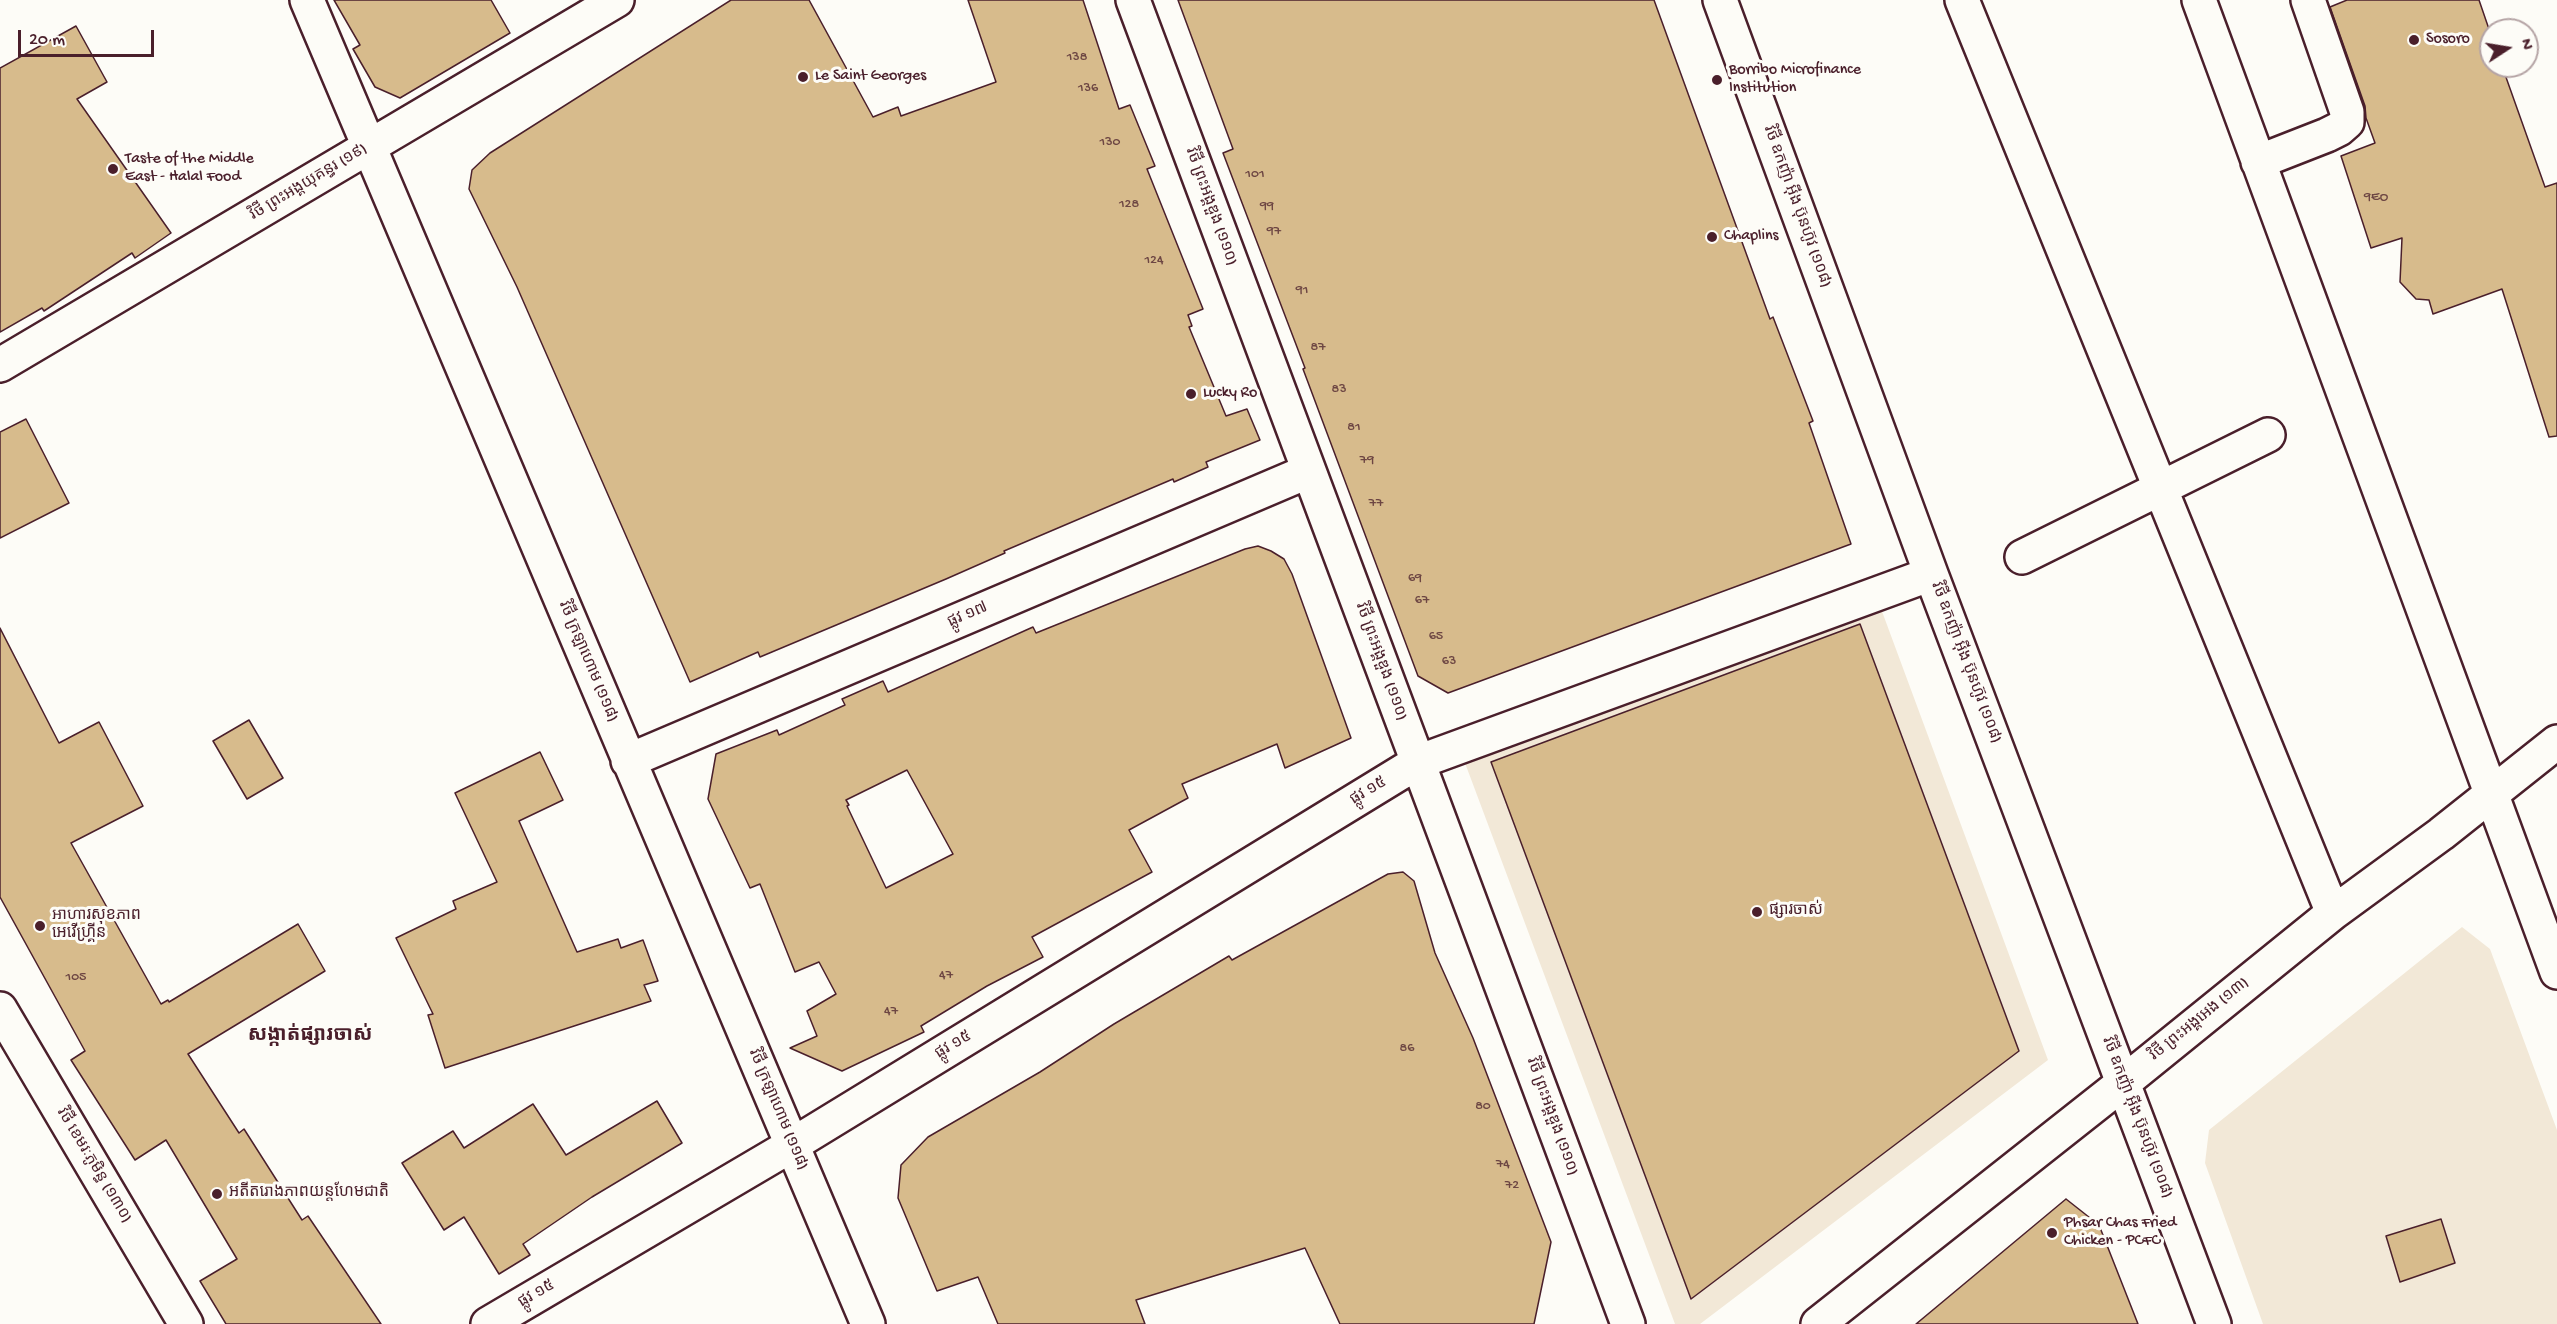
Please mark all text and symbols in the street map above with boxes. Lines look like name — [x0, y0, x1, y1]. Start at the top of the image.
scale bar — [21, 18, 158, 56]
north arrow — [2479, 18, 2539, 78]
text: 20 m — [29, 30, 65, 51]
place label: Sosoro — [2426, 30, 2470, 50]
marker: Sosoro — [2407, 33, 2421, 47]
text: N — [2515, 37, 2536, 52]
house number: 138 — [1067, 50, 1087, 66]
place label: Borribo Microfinance Institution — [1729, 61, 1861, 99]
place label: Le Saint Georges — [815, 67, 926, 87]
marker: Le Saint Georges — [796, 70, 810, 84]
marker: Borribo Microfinance Institution — [1710, 73, 1724, 87]
house number: 136 — [1078, 81, 1098, 97]
street label: វិថី ឧកញ៉ា អ៊ីង ប៊ុនហ៊ូវ (១០៨) — [1758, 123, 1834, 291]
house number: 130 — [1100, 135, 1120, 151]
street label: វិថី ព្រះអង្គយុគន្ធរ (១៩) — [247, 140, 371, 226]
street label: វិថី ព្រះអង្គឌួង (១១០) — [1180, 145, 1240, 269]
place label: Taste of the Middle East - Halal Food — [125, 150, 254, 188]
marker: Taste of the Middle East - Halal Food — [106, 162, 120, 176]
house number: 101 — [1245, 167, 1265, 183]
house number: 9EO — [2364, 190, 2388, 206]
house number: 128 — [1119, 197, 1139, 213]
house number: 99 — [1260, 199, 1274, 215]
house number: 97 — [1267, 224, 1281, 240]
place label: Chaplins — [1724, 227, 1779, 247]
marker: Chaplins — [1705, 230, 1719, 244]
house number: 124 — [1144, 253, 1164, 269]
house number: 91 — [1296, 283, 1308, 299]
house number: 87 — [1311, 340, 1325, 356]
house number: 83 — [1332, 382, 1346, 398]
place label: Lucky Ro — [1203, 384, 1257, 404]
marker: Lucky Ro — [1184, 387, 1198, 401]
house number: 81 — [1347, 420, 1361, 436]
house number: 79 — [1360, 453, 1374, 469]
house number: 77 — [1369, 496, 1383, 512]
house number: 69 — [1408, 571, 1422, 587]
street label: វិថី ឧកញ៉ា អ៊ីង ប៊ុនហ៊ូវ (១០៨) — [1925, 580, 2005, 746]
house number: 67 — [1415, 593, 1429, 609]
street label: វិថី ក្រឡាហោម (១១៨) — [553, 599, 621, 725]
street label: ផ្លូវ ១៧ — [945, 599, 991, 633]
street label: វិថី ព្រះអង្គឌួង (១១០) — [1350, 600, 1410, 724]
house number: 65 — [1429, 629, 1443, 645]
house number: 63 — [1442, 654, 1456, 670]
street label: ផ្លូវ ១៥ — [1347, 774, 1391, 810]
place label: ផ្សារចាស់ — [1769, 902, 1823, 922]
marker: ផ្សារចាស់ — [1750, 905, 1764, 919]
place label: អាហារសុខភាព អេវើហ្គ្រីន — [52, 907, 141, 945]
marker: អាហារសុខភាព អេវើហ្គ្រីន — [33, 919, 47, 933]
house number: 47 — [939, 968, 953, 984]
house number: 105 — [66, 970, 86, 986]
street label: វិថី ព្រះអង្គអេង (១៣) — [2147, 974, 2253, 1066]
house number: 47 — [884, 1004, 898, 1020]
district label: សង្កាត់ផ្សារចាស់ — [248, 1025, 372, 1049]
street label: ផ្លូវ ១៥ — [932, 1028, 976, 1064]
street label: វិថី ឧកញ៉ា អ៊ីង ប៊ុនហ៊ូវ (១០៨) — [2096, 1035, 2176, 1201]
house number: 86 — [1400, 1041, 1414, 1057]
street label: វិថី ក្រឡាហោម (១១៨) — [743, 1047, 811, 1173]
street label: វិថី ព្រះអង្គឌួង (១១០) — [1521, 1055, 1581, 1179]
house number: 80 — [1475, 1099, 1491, 1115]
street label: វិថី ខេមរៈភូមិន្ធ (១៣០) — [51, 1105, 135, 1227]
house number: 74 — [1496, 1157, 1510, 1173]
house number: 72 — [1505, 1178, 1519, 1194]
place label: អតីតរោងភាពយន្តហែមជាតិ — [229, 1184, 389, 1204]
marker: អតីតរោងភាពយន្តហែមជាតិ — [210, 1187, 224, 1201]
place label: Phsar Chas Fried Chicken - PCFC — [2064, 1214, 2176, 1252]
marker: Phsar Chas Fried Chicken - PCFC — [2045, 1226, 2059, 1240]
street label: ផ្លូវ ១៥ — [515, 1277, 559, 1313]

